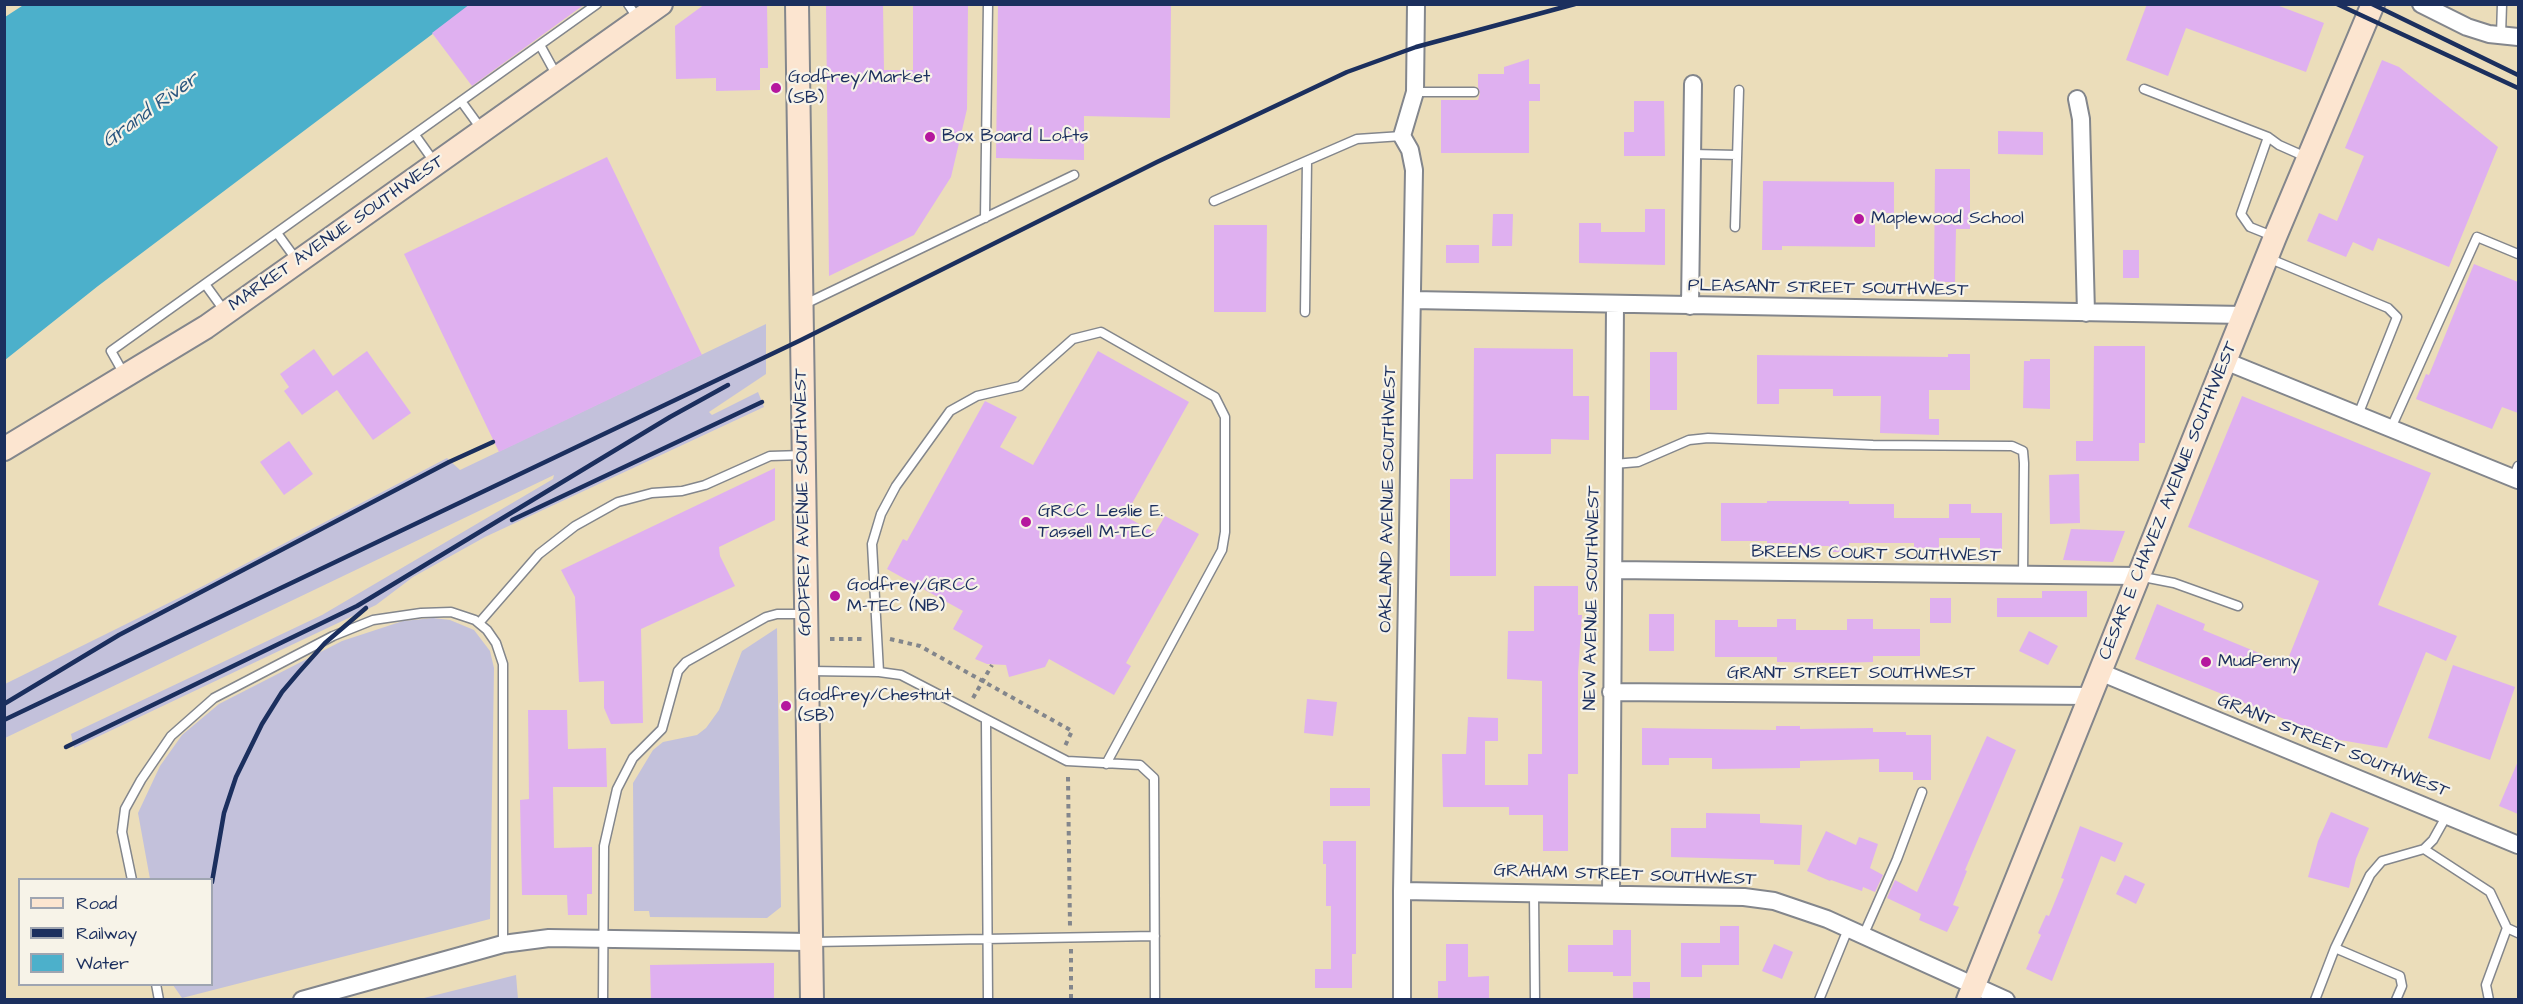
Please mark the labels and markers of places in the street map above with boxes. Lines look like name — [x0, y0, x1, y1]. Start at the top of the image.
place label: Godfrey/Market (SB) — [788, 67, 930, 110]
marker: Godfrey/Market (SB) — [769, 81, 783, 95]
place label: Box Board Lofts — [942, 126, 1089, 148]
marker: Box Board Lofts — [923, 130, 937, 144]
place label: Maplewood School — [1871, 208, 2024, 230]
marker: Maplewood School — [1852, 212, 1866, 226]
place label: GRCC Leslie E. Tassell M-TEC — [1038, 501, 1163, 544]
marker: GRCC Leslie E. Tassell M-TEC — [1019, 515, 1033, 529]
place label: Godfrey/GRCC M-TEC (NB) — [847, 575, 978, 618]
marker: Godfrey/GRCC M-TEC (NB) — [828, 589, 842, 603]
place label: MudPenny — [2218, 651, 2300, 673]
marker: MudPenny — [2199, 655, 2213, 669]
place label: Godfrey/Chestnut (SB) — [798, 685, 951, 728]
marker: Godfrey/Chestnut (SB) — [779, 699, 793, 713]

